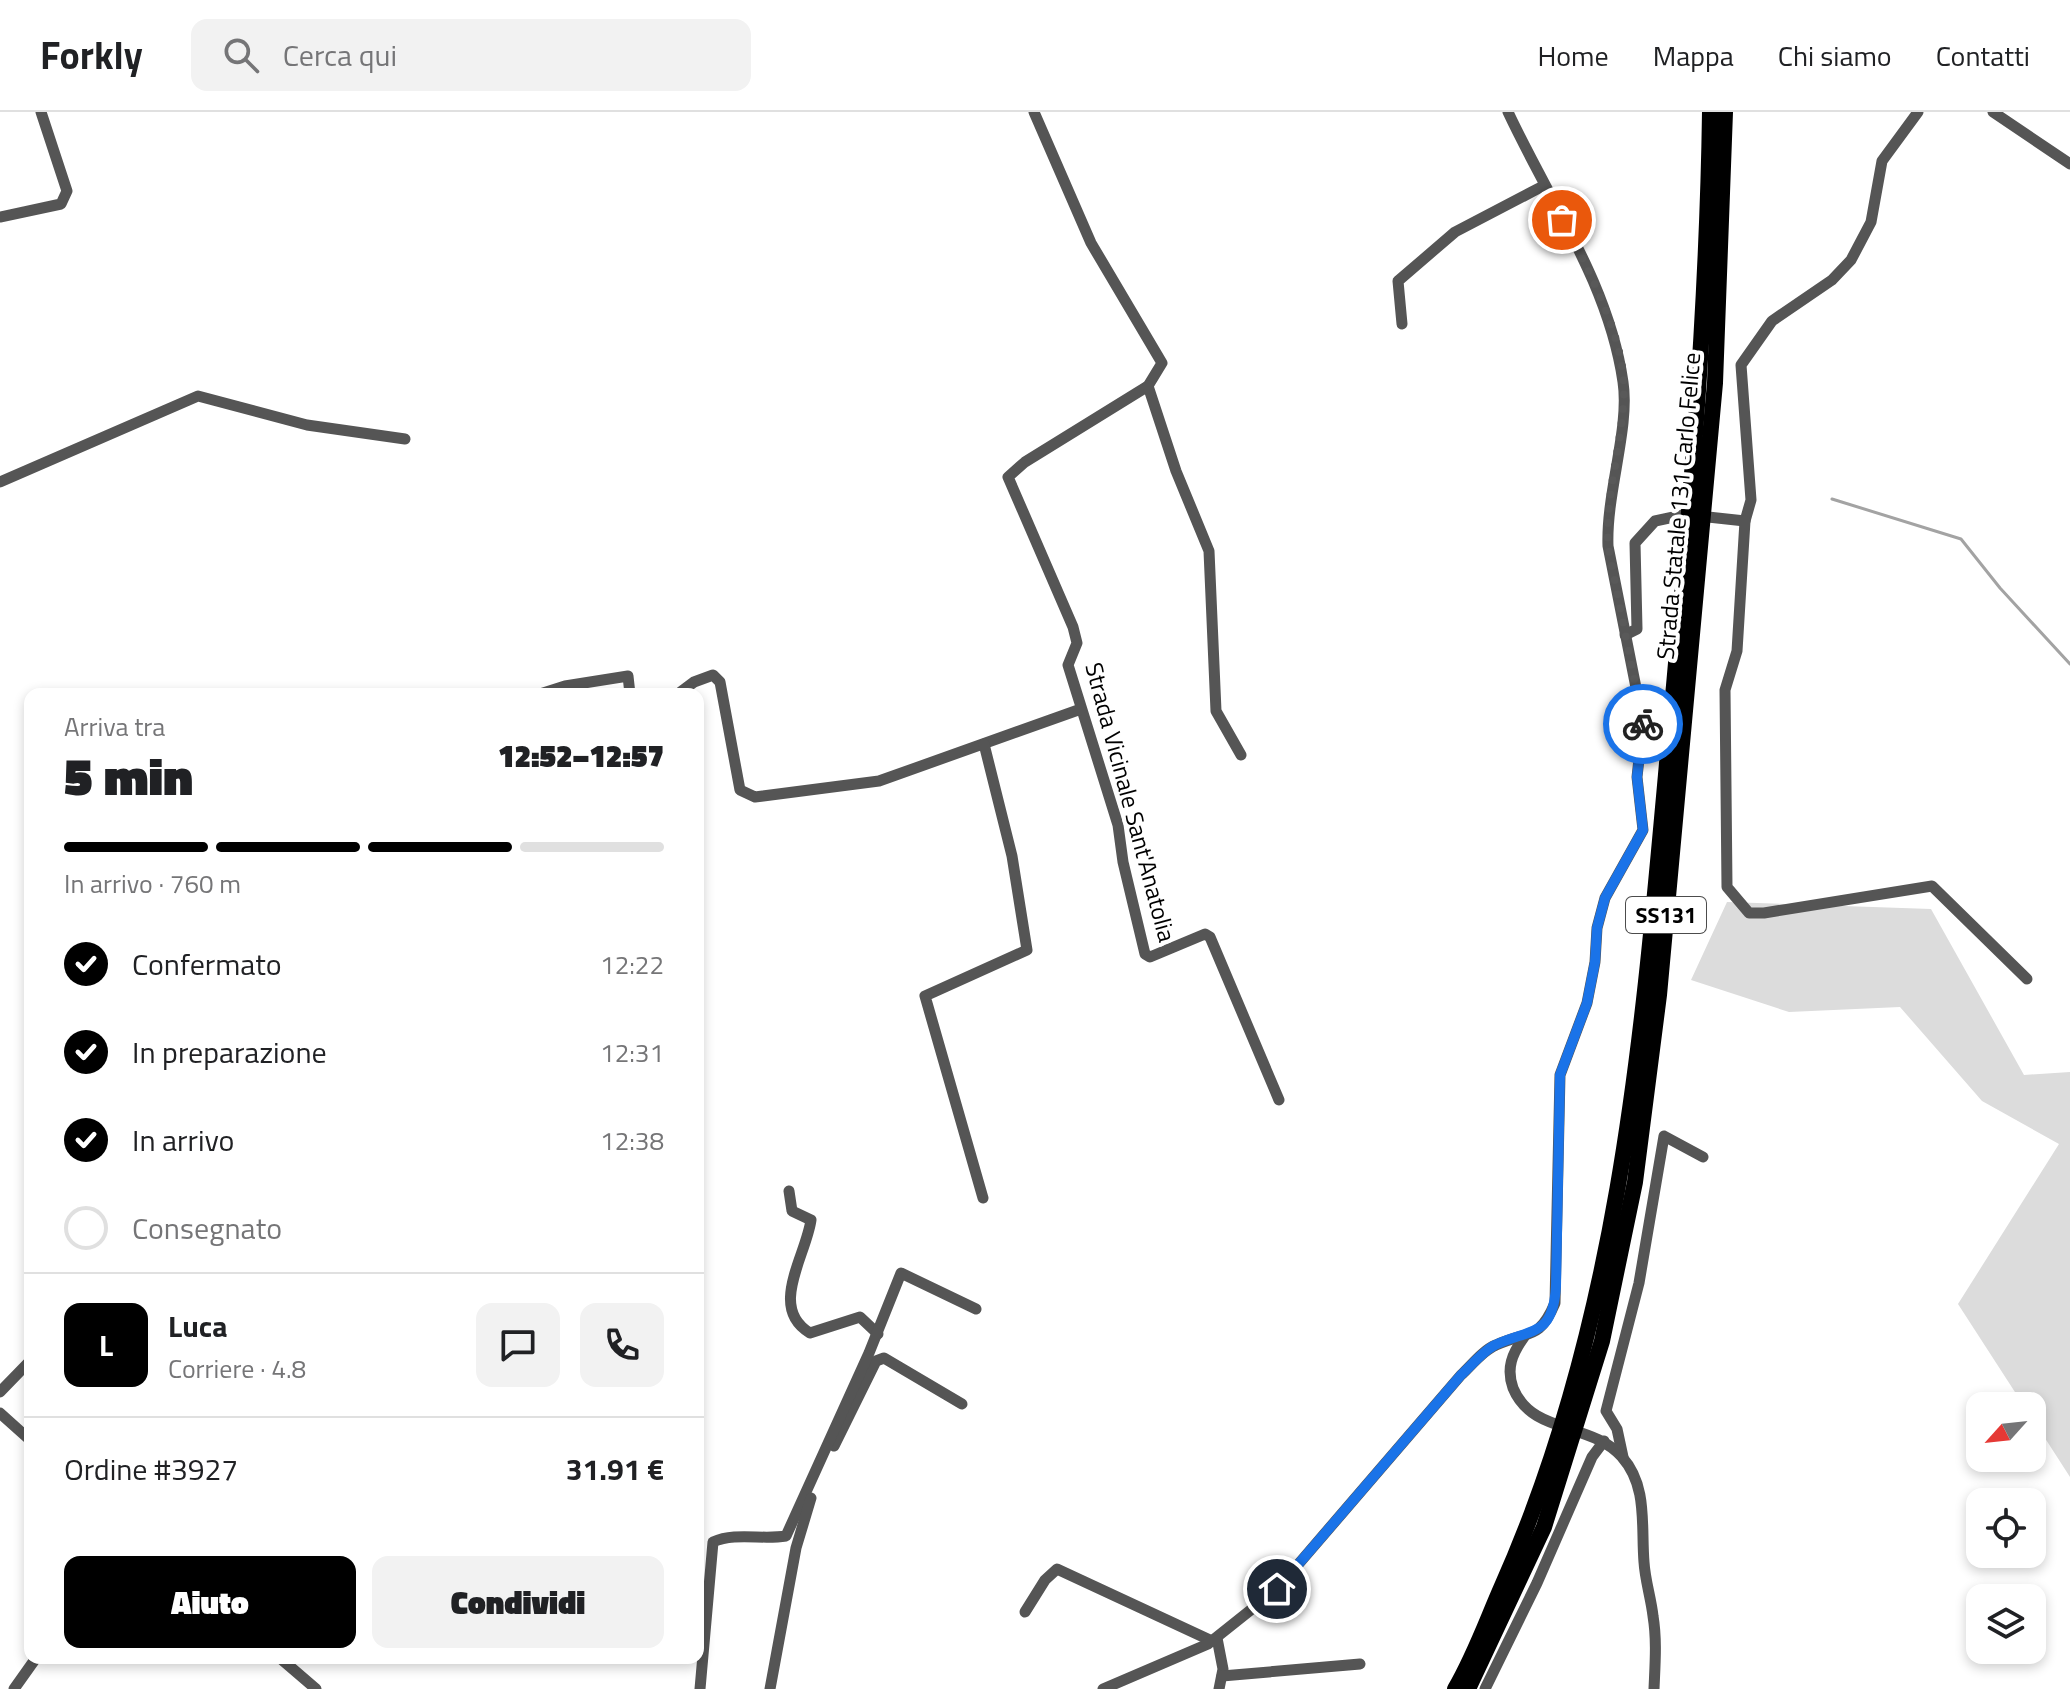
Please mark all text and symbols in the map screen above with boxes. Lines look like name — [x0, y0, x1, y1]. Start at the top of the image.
search box — [191, 19, 751, 91]
text: Forkly — [40, 26, 143, 84]
text: Cerca qui — [283, 32, 397, 78]
icon: search — [219, 33, 263, 77]
text: Home — [1538, 34, 1609, 77]
text: Mappa — [1653, 34, 1734, 77]
text: Chi siamo — [1778, 34, 1892, 77]
text: Contatti — [1936, 34, 2030, 77]
pin — [1528, 186, 1596, 254]
icon: bag — [1540, 198, 1584, 242]
street label: Strada Statale 131 Carlo Felice — [1647, 351, 1709, 661]
street label: Strada Vicinale Sant'Anatolia — [1076, 658, 1186, 946]
courier — [1603, 684, 1683, 764]
icon: bike — [1621, 702, 1665, 746]
text: Arriva tra — [64, 707, 165, 746]
text: 12:52–12:57 — [498, 733, 664, 779]
text: 5 min — [64, 736, 193, 815]
text: In arrivo · 760 m — [64, 864, 241, 903]
road number: SS131 — [1626, 897, 1706, 933]
text: Confermato — [132, 941, 282, 987]
icon: check — [64, 942, 108, 986]
text: 12:22 — [600, 945, 664, 984]
text: In preparazione — [132, 1029, 327, 1075]
icon: check — [64, 1030, 108, 1074]
text: 12:31 — [600, 1033, 664, 1072]
text: In arrivo — [132, 1117, 234, 1163]
icon: check — [64, 1118, 108, 1162]
text: 12:38 — [600, 1121, 664, 1160]
text: Consegnato — [132, 1205, 282, 1251]
text: Luca — [168, 1303, 227, 1349]
button: chat — [476, 1303, 560, 1387]
button: phone — [580, 1303, 664, 1387]
text: L — [99, 1322, 113, 1368]
text: Corriere · 4.8 — [168, 1349, 306, 1388]
north arrow — [1966, 1392, 2046, 1472]
map controls — [1966, 1392, 2046, 1664]
text: Ordine #3927 — [64, 1446, 238, 1492]
text: 31.91 € — [566, 1446, 664, 1492]
button: locate — [1966, 1488, 2046, 1568]
pin — [1243, 1555, 1311, 1623]
button: Aiuto — [64, 1556, 356, 1648]
button: Condividi — [372, 1556, 664, 1648]
icon: home — [1255, 1567, 1299, 1611]
button: layers — [1966, 1584, 2046, 1664]

